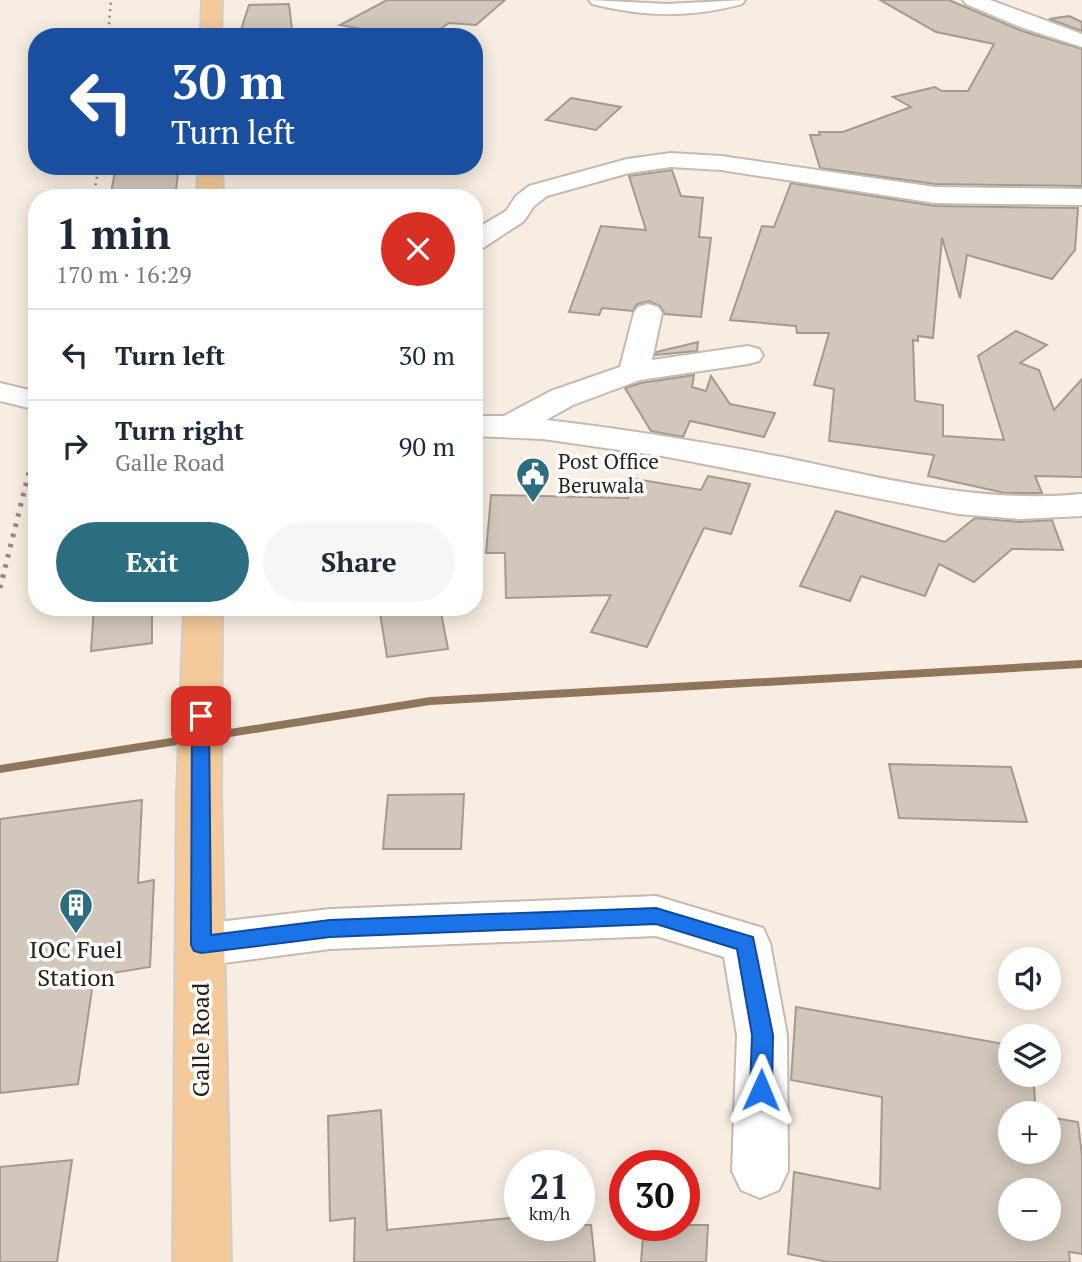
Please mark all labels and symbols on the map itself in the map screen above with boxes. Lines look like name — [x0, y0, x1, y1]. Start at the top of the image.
place label: Post Office Beruwala — [558, 447, 659, 499]
public building icon: Post Office Beruwala — [514, 455, 552, 504]
pin — [171, 686, 231, 746]
building icon: IOC Fuel Station — [57, 886, 95, 935]
place label: IOC Fuel Station — [29, 933, 123, 993]
street label: Galle Road — [184, 983, 216, 1097]
position arrow — [724, 1053, 798, 1127]
speed limit sign: 30 — [609, 1150, 700, 1241]

